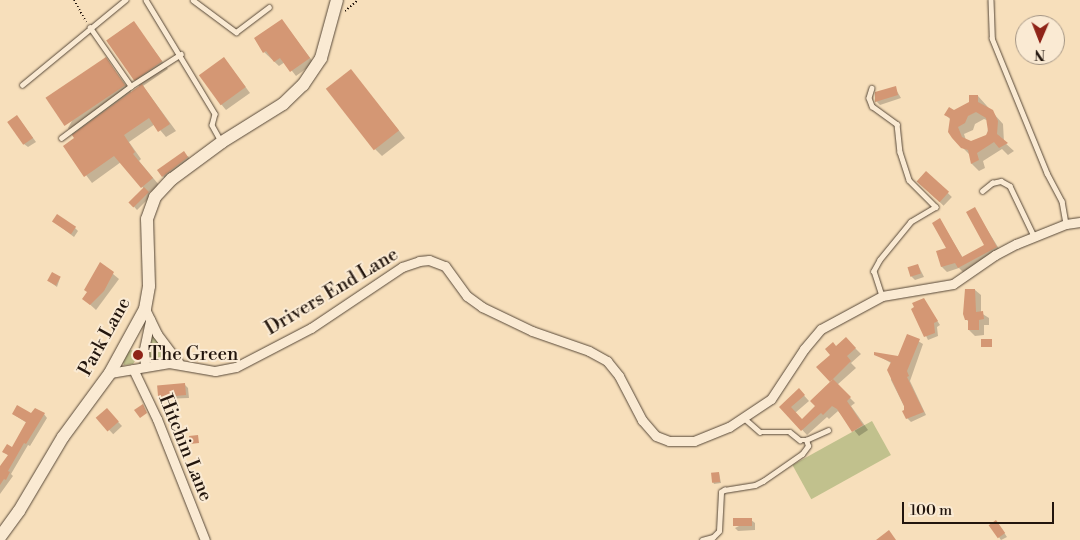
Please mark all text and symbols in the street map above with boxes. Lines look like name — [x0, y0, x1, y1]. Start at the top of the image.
north arrow — [1015, 15, 1065, 65]
text: N — [1034, 45, 1045, 63]
street label: Drivers End Lane — [261, 243, 403, 341]
street label: Park Lane — [74, 294, 136, 380]
place label: The Green — [148, 344, 238, 366]
marker: The Green — [132, 349, 144, 361]
street label: Hitchin Lane — [153, 391, 217, 505]
scale bar — [905, 492, 1058, 524]
text: 100 m — [910, 501, 952, 520]

